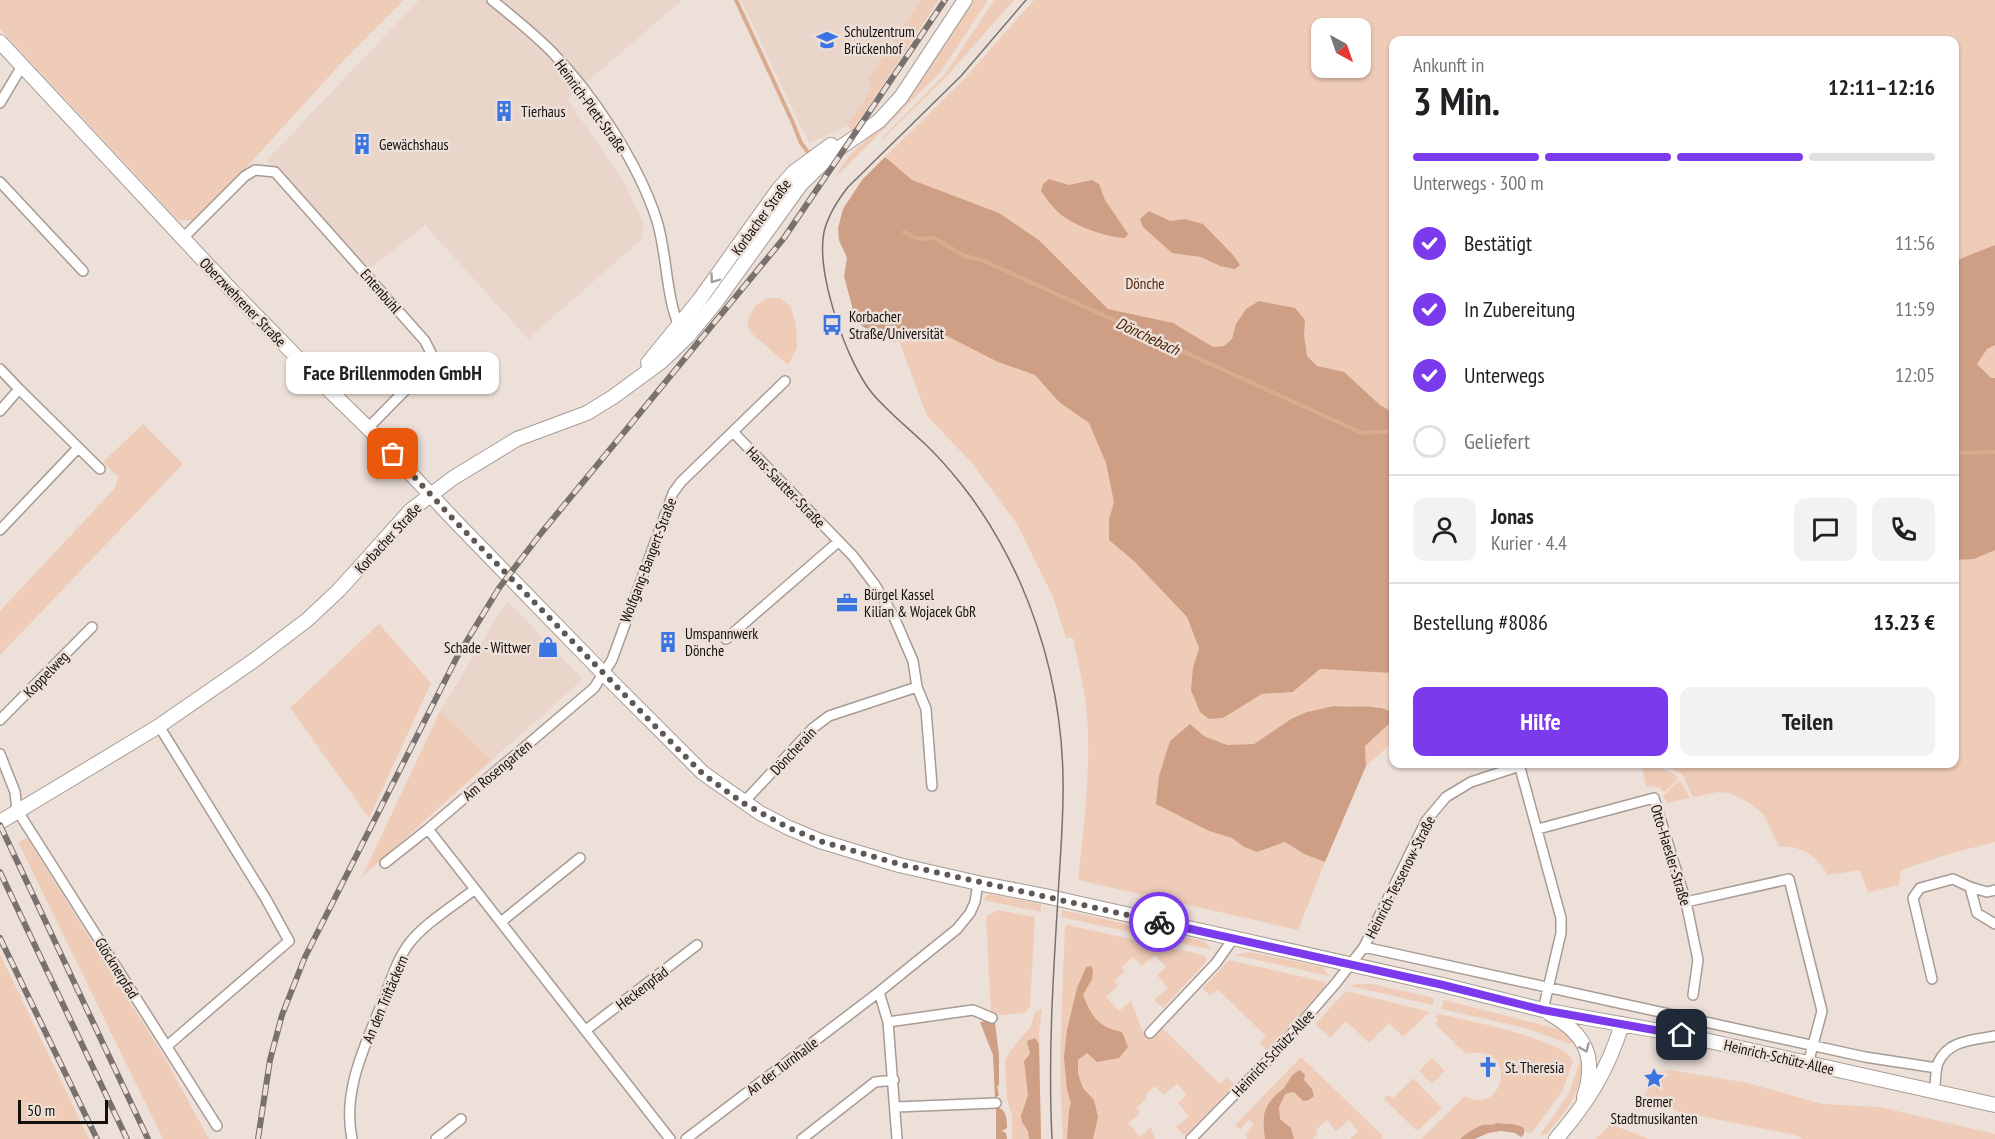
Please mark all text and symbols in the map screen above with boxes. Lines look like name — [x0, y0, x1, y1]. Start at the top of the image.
north arrow — [1311, 18, 1371, 78]
map controls — [1311, 18, 1371, 78]
place label: Schulzentrum Brückenhof — [844, 22, 915, 58]
school or university icon: Schulzentrum Brückenhof — [815, 28, 839, 52]
text: Ankunft in — [1413, 52, 1484, 78]
street label: Heinrich-Plett-Straße — [551, 56, 631, 156]
text: 12:11–12:16 — [1828, 73, 1935, 101]
text: 3 Min. — [1413, 75, 1500, 126]
building icon: Tierhaus — [492, 99, 516, 123]
place label: Tierhaus — [521, 102, 565, 121]
building icon: Gewächshaus — [350, 132, 374, 156]
place label: Gewächshaus — [379, 135, 449, 154]
text: Unterwegs · 300 m — [1413, 170, 1543, 196]
street label: Korbacher Straße — [727, 175, 795, 259]
icon: check — [1413, 227, 1446, 260]
text: Bestätigt — [1464, 229, 1532, 257]
text: 11:56 — [1895, 230, 1935, 256]
street label: Oberzwehrener Straße — [196, 253, 290, 351]
street label: Entenbühl — [356, 265, 406, 318]
one-way arrow — [711, 273, 722, 284]
park label: Dönche — [1125, 274, 1165, 293]
icon: check — [1413, 293, 1446, 326]
text: In Zubereitung — [1464, 295, 1575, 323]
text: 11:59 — [1895, 296, 1935, 322]
place label: Korbacher Straße/Universität — [849, 307, 944, 343]
bus stop icon: Korbacher Straße/Universität — [820, 313, 844, 337]
water label: Dönchebach — [1113, 313, 1184, 360]
callout: Face Brillenmoden GmbH — [286, 352, 500, 394]
icon: check — [1413, 359, 1446, 392]
text: Face Brillenmoden GmbH — [303, 360, 482, 386]
text: Unterwegs — [1464, 361, 1545, 389]
text: 12:05 — [1895, 362, 1935, 388]
text: Geliefert — [1464, 427, 1530, 455]
pin — [367, 428, 418, 479]
icon: bag — [376, 437, 409, 470]
street label: Hans-Sautter-Straße — [742, 442, 830, 532]
street label: Wolfgang-Bangert-Straße — [615, 495, 681, 625]
button: person — [1413, 498, 1476, 561]
button: chat — [1794, 498, 1857, 561]
button: phone — [1872, 498, 1935, 561]
street label: Korbacher Straße — [351, 499, 425, 577]
text: Jonas — [1491, 502, 1534, 530]
text: Kurier · 4.4 — [1491, 530, 1567, 556]
place label: Bürgel Kassel Kilian & Wojacek GbR — [864, 585, 976, 621]
office icon: Bürgel Kassel Kilian & Wojacek GbR — [835, 591, 859, 615]
text: Bestellung #8086 — [1413, 608, 1548, 636]
text: 13.23 € — [1873, 608, 1935, 636]
place label: Umspannwerk Dönche — [685, 624, 758, 660]
building icon: Umspannwerk Dönche — [656, 630, 680, 654]
shop icon: Schade - Wittwer — [536, 635, 560, 659]
place label: Schade - Wittwer — [444, 638, 532, 657]
street label: Koppelweg — [19, 647, 73, 701]
button: Hilfe — [1413, 687, 1668, 756]
button: Teilen — [1680, 687, 1935, 756]
street label: Döncherain — [766, 723, 820, 779]
street label: Am Rosengarten — [458, 735, 536, 805]
street label: Otto-Haesler-Straße — [1647, 802, 1695, 908]
street label: Heinrich-Tessenow-Straße — [1361, 812, 1439, 942]
courier — [1129, 892, 1189, 952]
icon: bike — [1143, 906, 1176, 939]
street label: Glöcknerpfad — [91, 934, 143, 1002]
street label: An den Triftäckern — [358, 952, 412, 1046]
street label: Heckenpfad — [612, 962, 672, 1014]
street label: Heinrich-Schütz-Allee — [1228, 1005, 1318, 1101]
pin — [1656, 1009, 1707, 1060]
icon: home — [1665, 1018, 1698, 1051]
street label: An der Turnhalle — [742, 1033, 822, 1099]
street label: Heinrich-Schütz-Allee — [1722, 1035, 1836, 1079]
one-way arrow — [1578, 1042, 1590, 1053]
church icon: St. Theresia — [1476, 1055, 1500, 1079]
place label: St. Theresia — [1505, 1058, 1564, 1077]
place icon: Bremer Stadtmusikanten — [1642, 1066, 1666, 1090]
place label: Bremer Stadtmusikanten — [1611, 1092, 1697, 1128]
scale bar — [18, 1097, 108, 1124]
text: 50 m — [27, 1100, 55, 1120]

